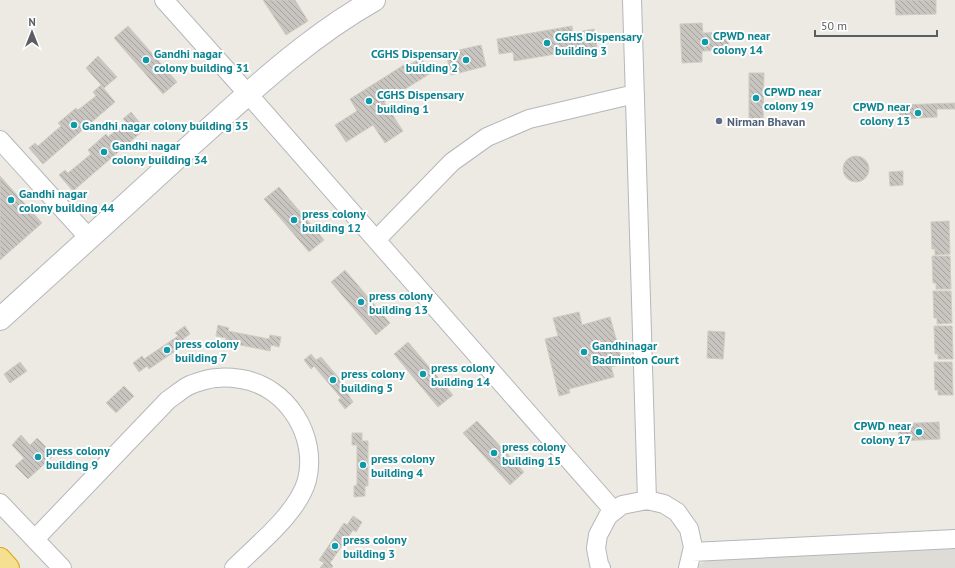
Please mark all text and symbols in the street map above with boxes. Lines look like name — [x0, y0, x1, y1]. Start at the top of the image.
north arrow — [12, 12, 52, 52]
scale bar — [815, 12, 937, 38]
text: N — [28, 15, 36, 29]
text: 50 m — [821, 18, 847, 33]
place label: CPWD near colony 14 — [713, 28, 771, 57]
place label: CGHS Dispensary building 3 — [555, 29, 642, 58]
marker: CPWD near colony 14 — [700, 37, 710, 47]
marker: CGHS Dispensary building 3 — [542, 38, 552, 48]
place label: Gandhi nagar colony building 31 — [154, 46, 249, 75]
place label: CGHS Dispensary building 2 — [371, 46, 458, 75]
marker: Gandhi nagar colony building 31 — [141, 55, 151, 65]
marker: CGHS Dispensary building 2 — [461, 55, 471, 65]
place label: CPWD near colony 19 — [764, 84, 822, 113]
place label: CGHS Dispensary building 1 — [377, 87, 464, 116]
marker: CPWD near colony 19 — [751, 93, 761, 103]
marker: CGHS Dispensary building 1 — [364, 96, 374, 106]
place label: CPWD near colony 13 — [853, 99, 911, 128]
marker: CPWD near colony 13 — [913, 108, 923, 118]
place label: Nirman Bhavan — [727, 114, 805, 129]
marker: Nirman Bhavan — [714, 116, 724, 126]
place label: Gandhi nagar colony building 35 — [82, 118, 248, 133]
marker: Gandhi nagar colony building 35 — [69, 120, 79, 130]
place label: Gandhi nagar colony building 34 — [112, 138, 207, 167]
marker: Gandhi nagar colony building 34 — [99, 147, 109, 157]
place label: Gandhi nagar colony building 44 — [19, 186, 114, 215]
marker: Gandhi nagar colony building 44 — [6, 195, 16, 205]
place label: press colony building 12 — [302, 206, 366, 235]
marker: press colony building 12 — [289, 215, 299, 225]
place label: press colony building 13 — [369, 288, 433, 317]
marker: press colony building 13 — [356, 297, 366, 307]
place label: press colony building 7 — [175, 336, 239, 365]
place label: Gandhinagar Badminton Court — [592, 338, 680, 367]
marker: press colony building 7 — [162, 345, 172, 355]
marker: Gandhinagar Badminton Court — [579, 347, 589, 357]
place label: press colony building 14 — [431, 360, 495, 389]
place label: press colony building 5 — [341, 366, 405, 395]
marker: press colony building 14 — [418, 369, 428, 379]
marker: press colony building 5 — [328, 375, 338, 385]
place label: CPWD near colony 17 — [854, 418, 912, 447]
marker: CPWD near colony 17 — [914, 427, 924, 437]
place label: press colony building 15 — [502, 439, 566, 468]
place label: press colony building 9 — [46, 443, 110, 472]
marker: press colony building 15 — [489, 448, 499, 458]
place label: press colony building 4 — [371, 451, 435, 480]
marker: press colony building 9 — [33, 452, 43, 462]
marker: press colony building 4 — [358, 460, 368, 470]
place label: press colony building 3 — [343, 532, 407, 561]
marker: press colony building 3 — [330, 541, 340, 551]

